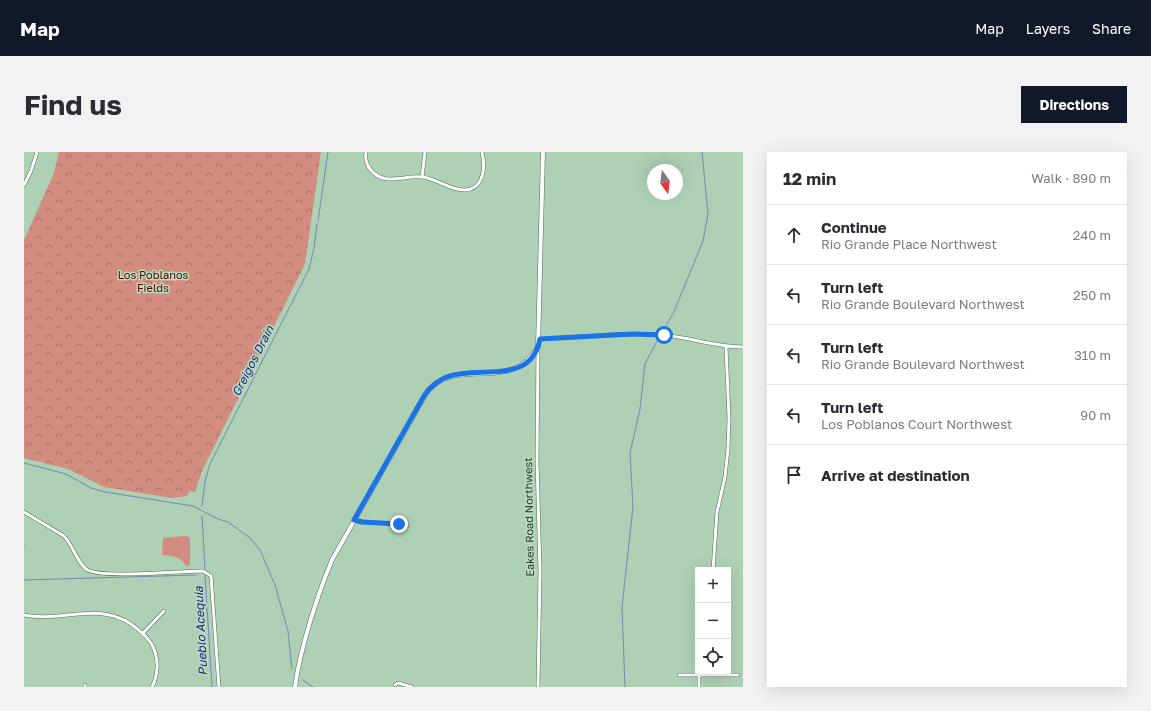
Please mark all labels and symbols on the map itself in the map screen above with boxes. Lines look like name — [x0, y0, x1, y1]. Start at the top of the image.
north arrow — [647, 164, 683, 200]
park label: Los Poblanos Fields — [118, 268, 189, 294]
water label: Greigos Drain — [228, 322, 277, 399]
route start — [655, 326, 673, 344]
street label: Eakes Road Northwest — [521, 457, 536, 577]
route end — [390, 515, 408, 533]
water label: Pueblo Acequia — [191, 585, 210, 676]

